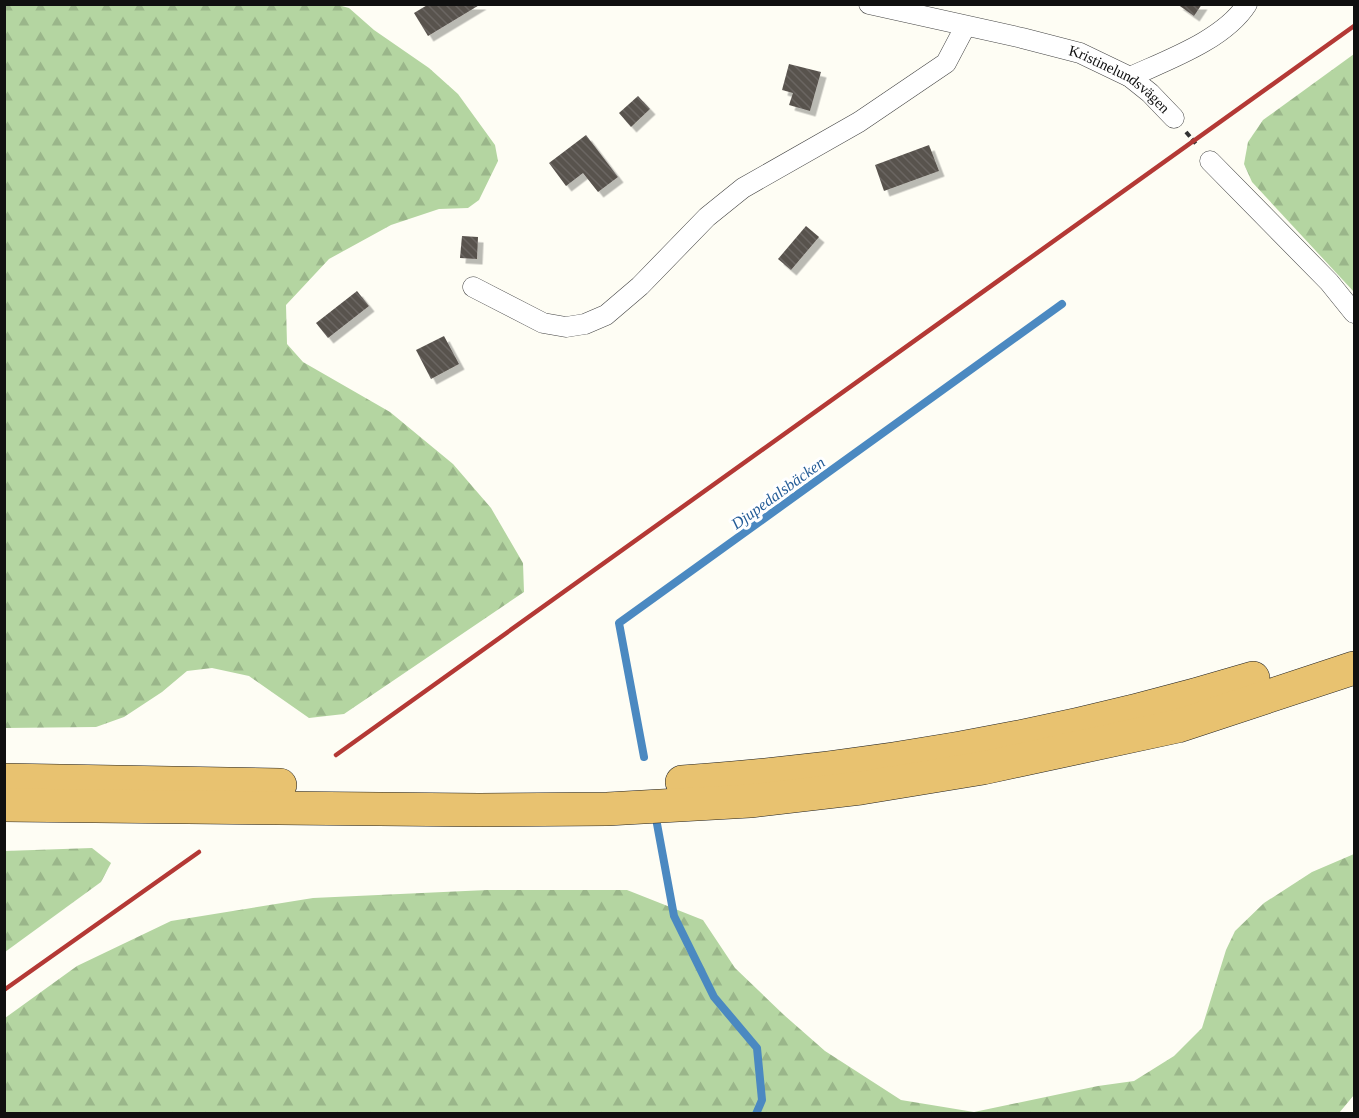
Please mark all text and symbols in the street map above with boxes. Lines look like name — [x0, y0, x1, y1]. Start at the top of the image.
street label: Kristinelundsvägen — [1067, 42, 1173, 117]
water label: Djupedalsbäcken — [727, 453, 829, 534]

